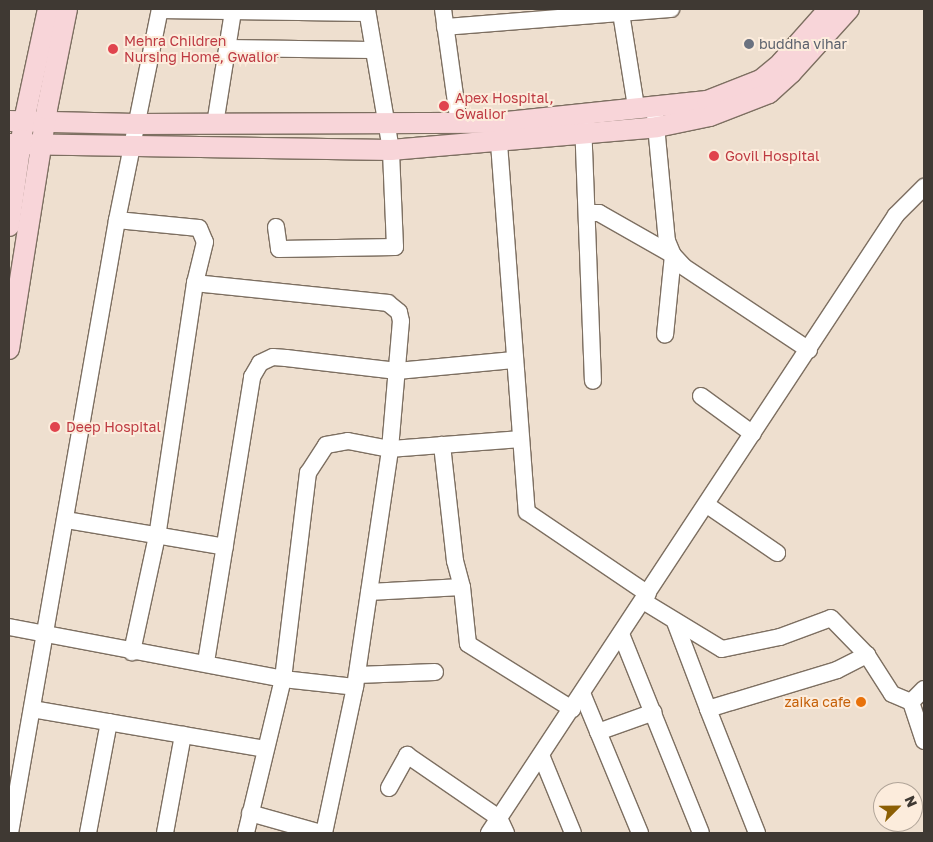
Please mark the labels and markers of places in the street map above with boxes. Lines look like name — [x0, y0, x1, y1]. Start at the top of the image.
place label: Mehra Children Nursing Home, Gwalior — [124, 33, 278, 65]
place label: buddha vihar — [759, 36, 847, 52]
marker: buddha vihar — [743, 38, 755, 50]
marker: Mehra Children Nursing Home, Gwalior — [106, 42, 120, 56]
place label: Apex Hospital, Gwalior — [455, 90, 554, 122]
marker: Apex Hospital, Gwalior — [437, 99, 451, 113]
place label: Govil Hospital — [725, 148, 819, 164]
marker: Govil Hospital — [707, 149, 721, 163]
place label: Deep Hospital — [66, 419, 161, 435]
marker: Deep Hospital — [48, 420, 62, 434]
place label: zaika cafe — [784, 694, 851, 710]
marker: zaika cafe — [855, 696, 867, 708]

